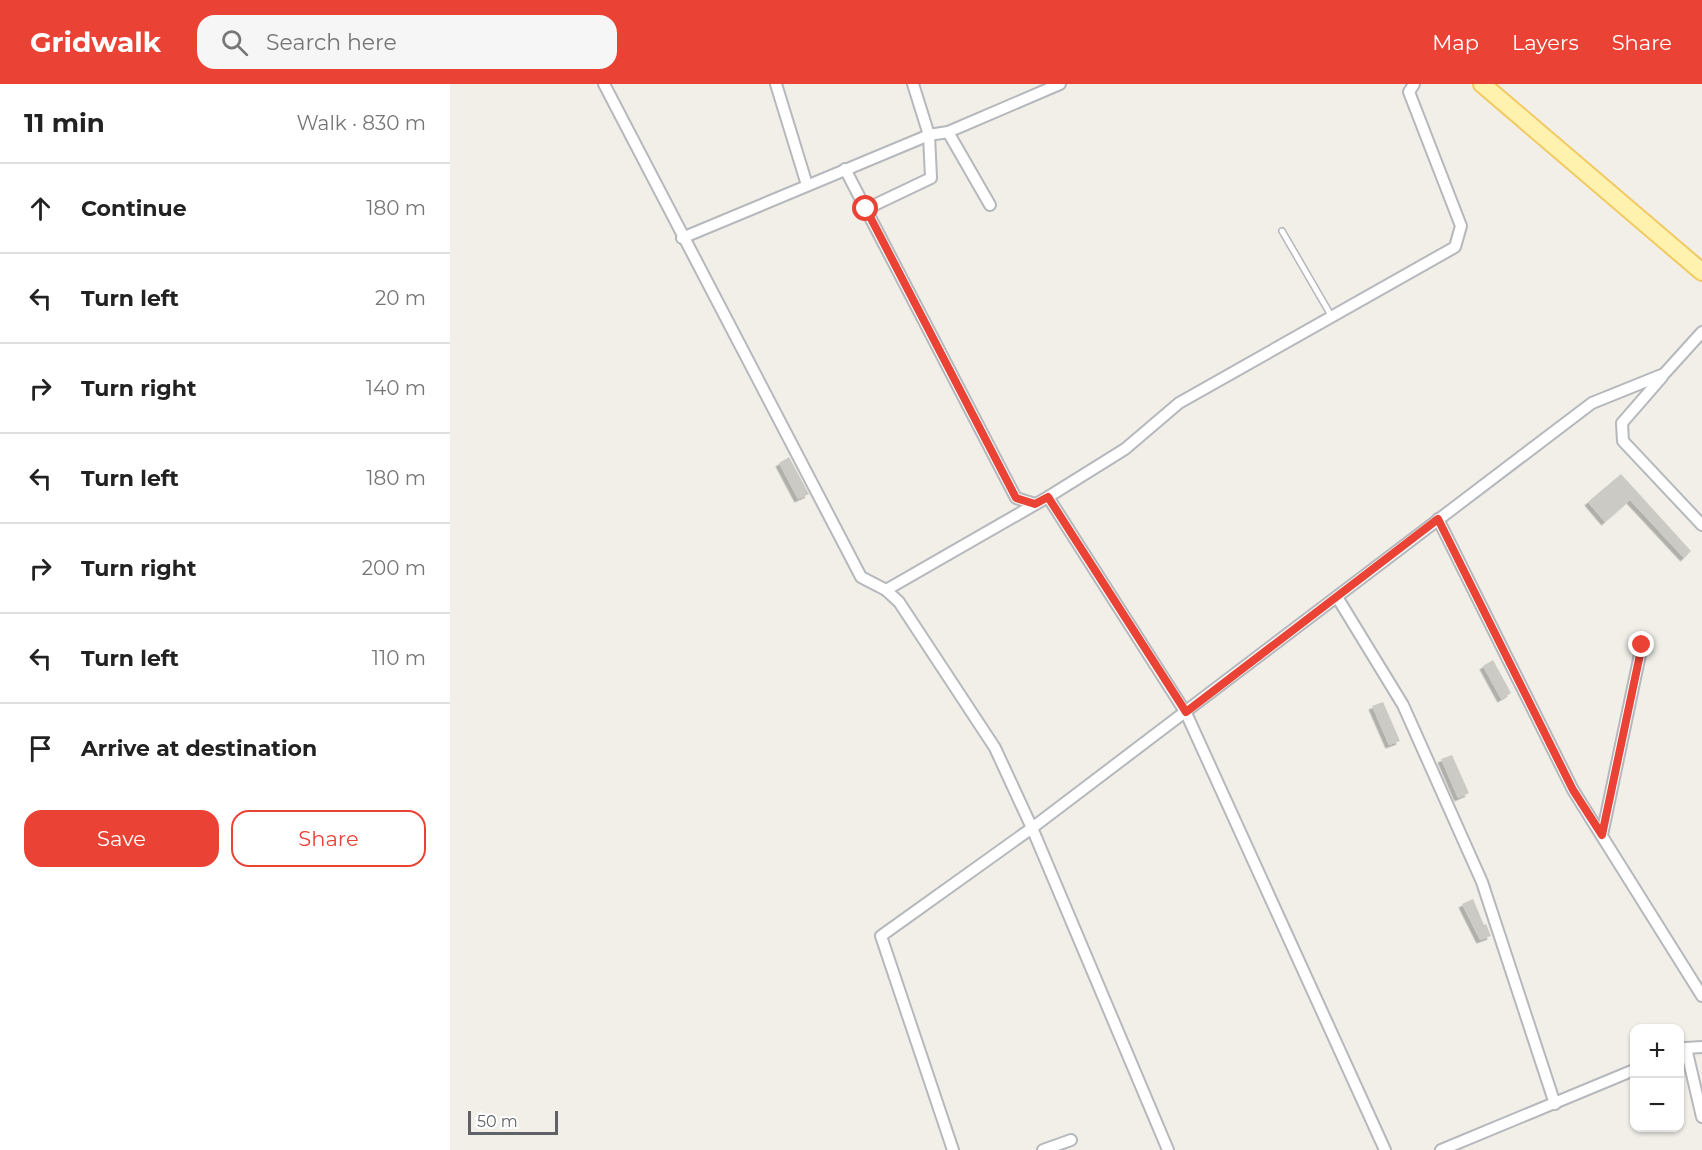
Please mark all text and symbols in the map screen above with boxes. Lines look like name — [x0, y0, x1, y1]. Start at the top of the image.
search box — [197, 15, 617, 69]
text: Gridwalk — [30, 25, 161, 59]
icon: search — [218, 26, 251, 59]
text: Search here — [266, 29, 397, 56]
text: Map — [1432, 30, 1479, 55]
text: Layers — [1512, 30, 1579, 55]
text: Share — [1612, 30, 1672, 55]
text: 11 min — [24, 107, 105, 139]
text: Walk · 830 m — [296, 111, 426, 135]
icon: ahead — [24, 192, 57, 225]
text: Continue — [81, 195, 187, 222]
route start — [852, 195, 878, 221]
text: 180 m — [366, 196, 426, 220]
icon: left — [24, 282, 57, 315]
text: Turn left — [81, 285, 179, 312]
text: 20 m — [375, 286, 426, 310]
icon: right — [24, 372, 57, 405]
text: Turn right — [81, 375, 196, 402]
text: 140 m — [366, 376, 426, 400]
icon: left — [24, 462, 57, 495]
text: Turn left — [81, 465, 179, 492]
text: 180 m — [366, 466, 426, 490]
icon: right — [24, 552, 57, 585]
text: Turn right — [81, 555, 196, 582]
text: 200 m — [362, 556, 426, 580]
route end — [1628, 631, 1654, 657]
icon: left — [24, 642, 57, 675]
text: Turn left — [81, 645, 179, 672]
text: 110 m — [372, 646, 426, 670]
icon: arrive — [24, 732, 57, 765]
text: Arrive at destination — [81, 735, 317, 762]
button: Save — [24, 810, 219, 867]
button: Share — [231, 810, 426, 867]
map controls — [1630, 1024, 1684, 1132]
button: + — [1630, 1024, 1684, 1078]
button: − — [1630, 1078, 1684, 1132]
scale bar — [468, 1108, 558, 1136]
text: 50 m — [477, 1112, 518, 1131]

